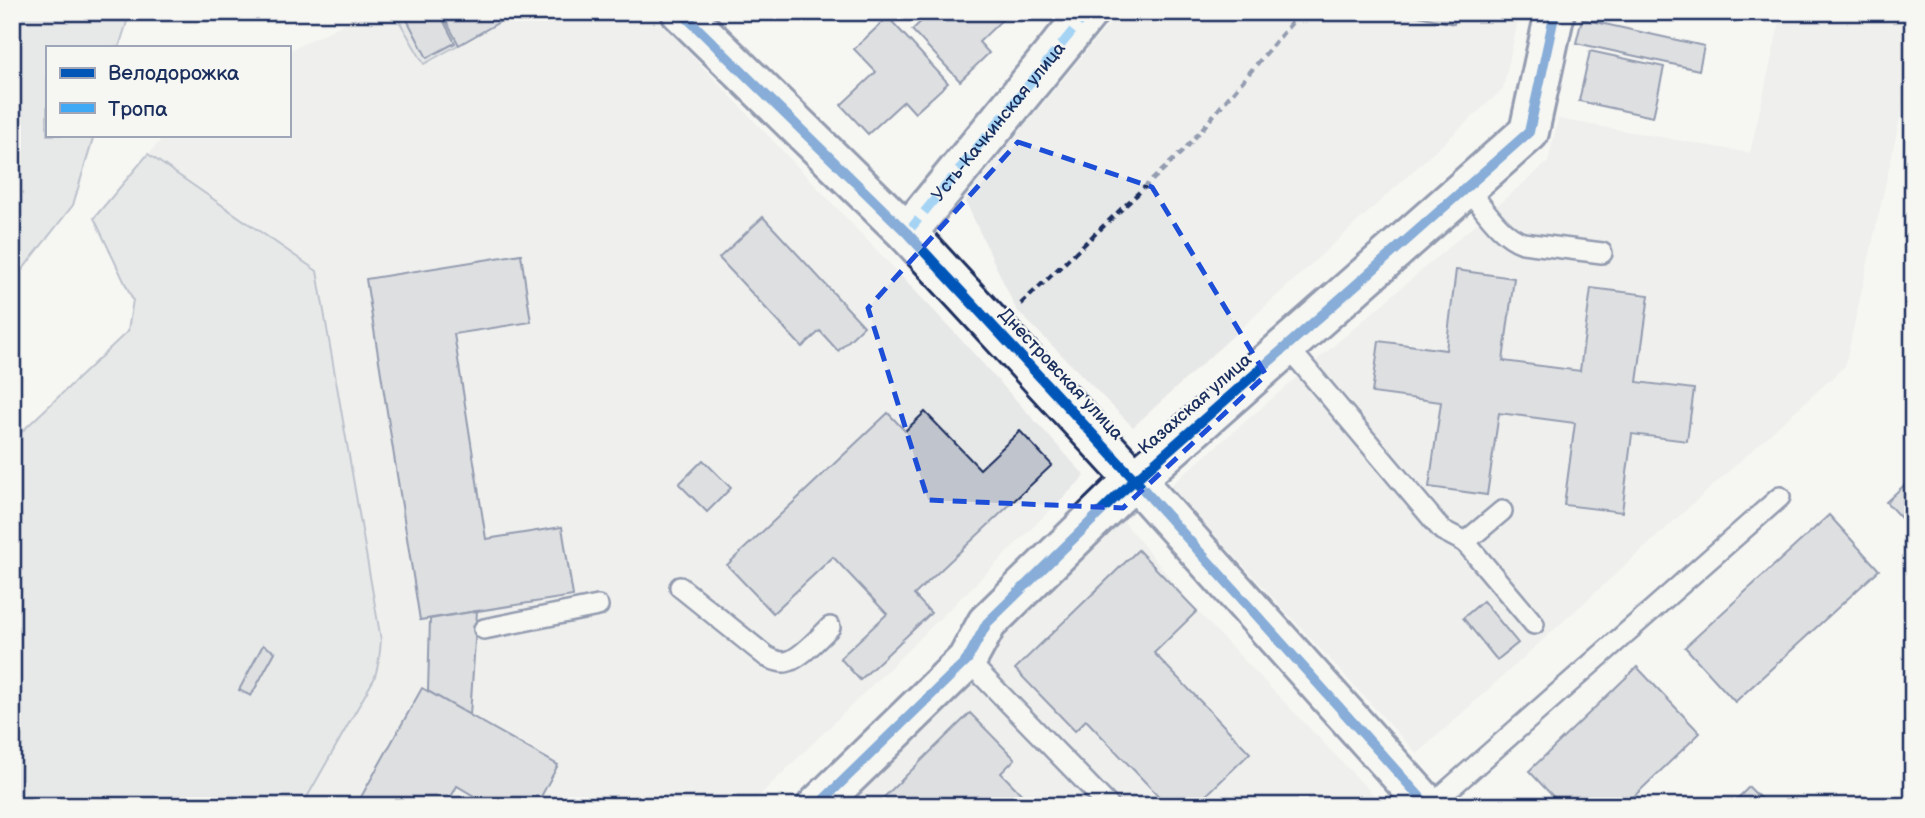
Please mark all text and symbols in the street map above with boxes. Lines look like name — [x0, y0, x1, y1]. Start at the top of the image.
street label: Усть-Качкинская улица — [927, 38, 1070, 205]
legend — [46, 46, 290, 136]
text: Велодорожка — [108, 61, 240, 86]
text: Тропа — [108, 97, 168, 122]
street label: Днестровская улица — [994, 304, 1128, 445]
street label: Казахская улица — [1134, 349, 1256, 459]

